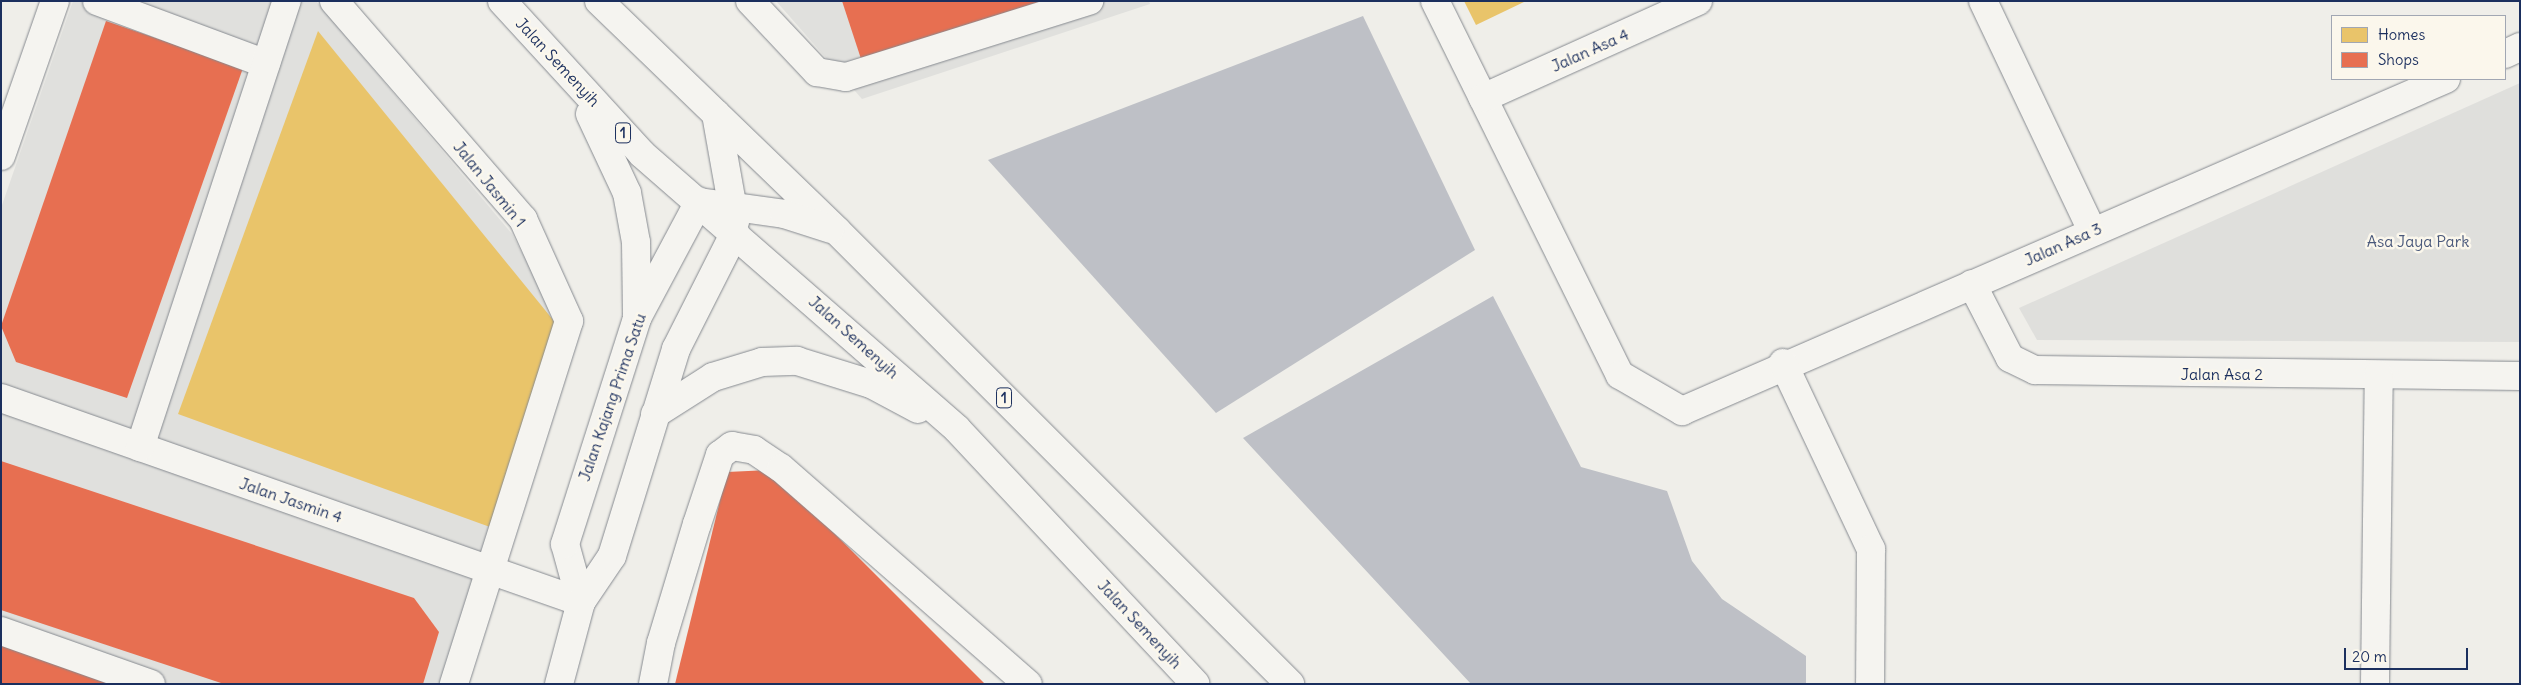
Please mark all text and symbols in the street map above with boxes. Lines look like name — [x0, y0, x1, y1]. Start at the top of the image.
street label: Jalan Semenyih — [512, 14, 604, 110]
legend — [2331, 15, 2506, 80]
street label: Jalan Asa 4 — [1548, 24, 1632, 76]
text: Homes — [2378, 25, 2425, 44]
text: Shops — [2378, 50, 2419, 69]
road number: 1 — [614, 120, 632, 146]
street label: Jalan Jasmin 1 — [450, 137, 530, 231]
street label: Jalan Asa 3 — [2021, 218, 2105, 270]
park label: Asa Jaya Park — [2367, 231, 2469, 251]
street label: Jalan Semenyih — [805, 292, 903, 382]
street label: Jalan Kajang Prima Satu — [574, 311, 650, 483]
street label: Jalan Asa 2 — [2181, 364, 2263, 384]
road number: 1 — [995, 386, 1013, 410]
street label: Jalan Jasmin 4 — [237, 473, 345, 527]
street label: Jalan Semenyih — [1094, 576, 1186, 672]
scale bar — [2346, 638, 2470, 670]
text: 20 m — [2352, 647, 2387, 666]

